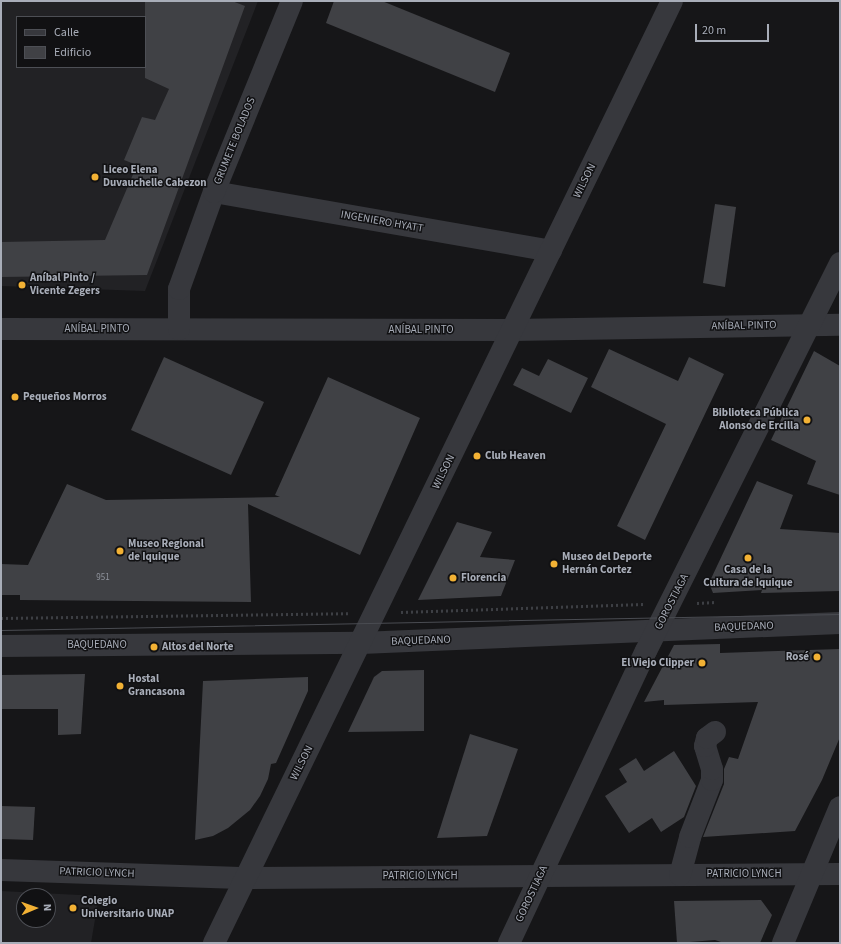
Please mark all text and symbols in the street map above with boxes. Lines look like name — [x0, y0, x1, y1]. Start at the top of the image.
legend — [16, 16, 146, 68]
scale bar — [697, 16, 771, 42]
text: 20 m — [702, 22, 726, 39]
text: Calle — [54, 24, 79, 41]
text: Edificio — [54, 44, 91, 61]
street label: GRUMETE BOLADOS — [211, 95, 259, 187]
street label: WILSON — [571, 162, 599, 200]
place label: Liceo Elena Duvauchelle Cabezon — [103, 164, 207, 190]
marker: Liceo Elena Duvauchelle Cabezon — [90, 172, 100, 182]
street label: INGENIERO HYATT — [340, 208, 424, 236]
place label: Aníbal Pinto / Vicente Zegers — [30, 272, 100, 298]
marker: Aníbal Pinto / Vicente Zegers — [17, 280, 27, 290]
street label: ANÍBAL PINTO — [711, 319, 777, 333]
street label: ANÍBAL PINTO — [64, 322, 130, 336]
street label: ANÍBAL PINTO — [388, 323, 454, 337]
place label: Pequeños Morros — [23, 390, 107, 404]
marker: Pequeños Morros — [10, 392, 20, 402]
place label: Biblioteca Pública Alonso de Ercilla — [712, 407, 799, 433]
marker: Biblioteca Pública Alonso de Ercilla — [802, 415, 812, 425]
place label: Club Heaven — [485, 449, 546, 463]
marker: Club Heaven — [472, 451, 482, 461]
street label: WILSON — [430, 453, 458, 491]
place label: Museo Regional de Iquique — [128, 538, 204, 564]
marker: Museo Regional de Iquique — [115, 546, 125, 556]
place label: Museo del Deporte Hernán Cortez — [562, 551, 652, 577]
marker: Casa de la Cultura de Iquique — [743, 553, 753, 563]
marker: Museo del Deporte Hernán Cortez — [549, 559, 559, 569]
place label: Casa de la Cultura de Iquique — [703, 564, 793, 590]
place label: Florencia — [461, 571, 506, 585]
street label: GOROSTIAGA — [652, 572, 692, 632]
house number: 951 — [96, 573, 110, 583]
marker: Florencia — [448, 573, 458, 583]
street label: BAQUEDANO — [714, 619, 774, 635]
street label: BAQUEDANO — [391, 633, 451, 649]
street label: BAQUEDANO — [67, 638, 127, 652]
place label: Altos del Norte — [162, 640, 233, 654]
marker: Altos del Norte — [149, 642, 159, 652]
place label: Rosé — [786, 650, 809, 664]
marker: Rosé — [812, 652, 822, 662]
place label: El Viejo Clipper — [621, 656, 694, 670]
marker: El Viejo Clipper — [697, 658, 707, 668]
place label: Hostal Grancasona — [128, 673, 185, 699]
marker: Hostal Grancasona — [115, 681, 125, 691]
street label: WILSON — [288, 744, 316, 782]
street label: GOROSTIAGA — [513, 864, 551, 924]
street label: PATRICIO LYNCH — [59, 865, 135, 881]
street label: PATRICIO LYNCH — [706, 867, 782, 881]
street label: PATRICIO LYNCH — [382, 869, 458, 883]
north arrow — [16, 888, 56, 928]
place label: Colegio Universitario UNAP — [81, 895, 174, 921]
marker: Colegio Universitario UNAP — [68, 903, 78, 913]
text: N — [40, 904, 55, 912]

